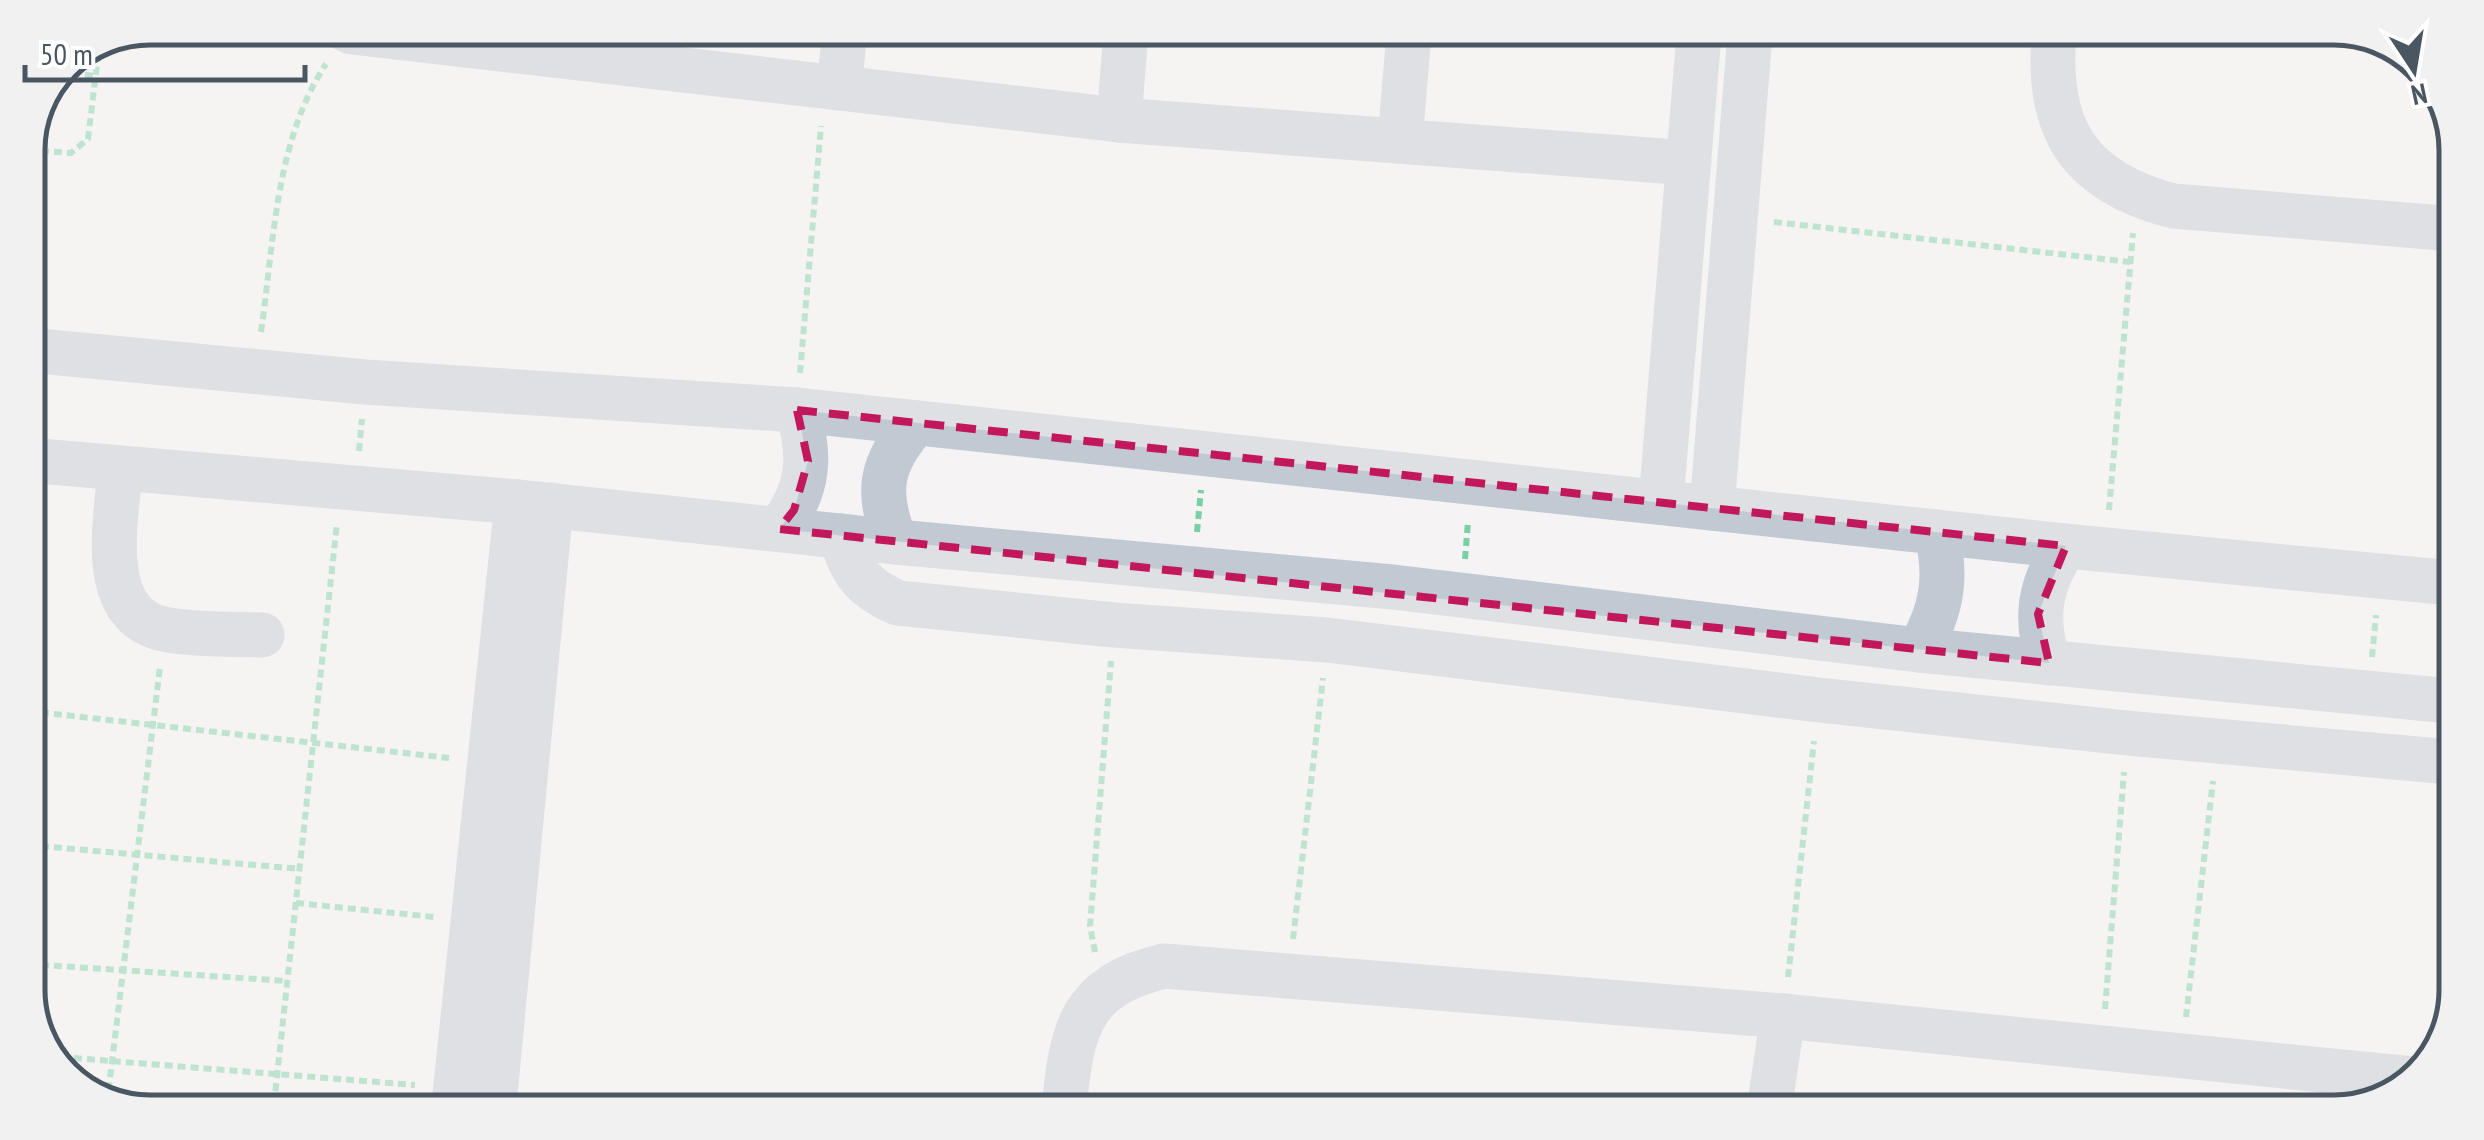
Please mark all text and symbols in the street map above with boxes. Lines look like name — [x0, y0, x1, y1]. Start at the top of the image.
scale bar — [25, 20, 305, 82]
north arrow — [2364, 20, 2464, 120]
text: 50 m — [40, 34, 93, 73]
text: N — [2408, 75, 2431, 115]

